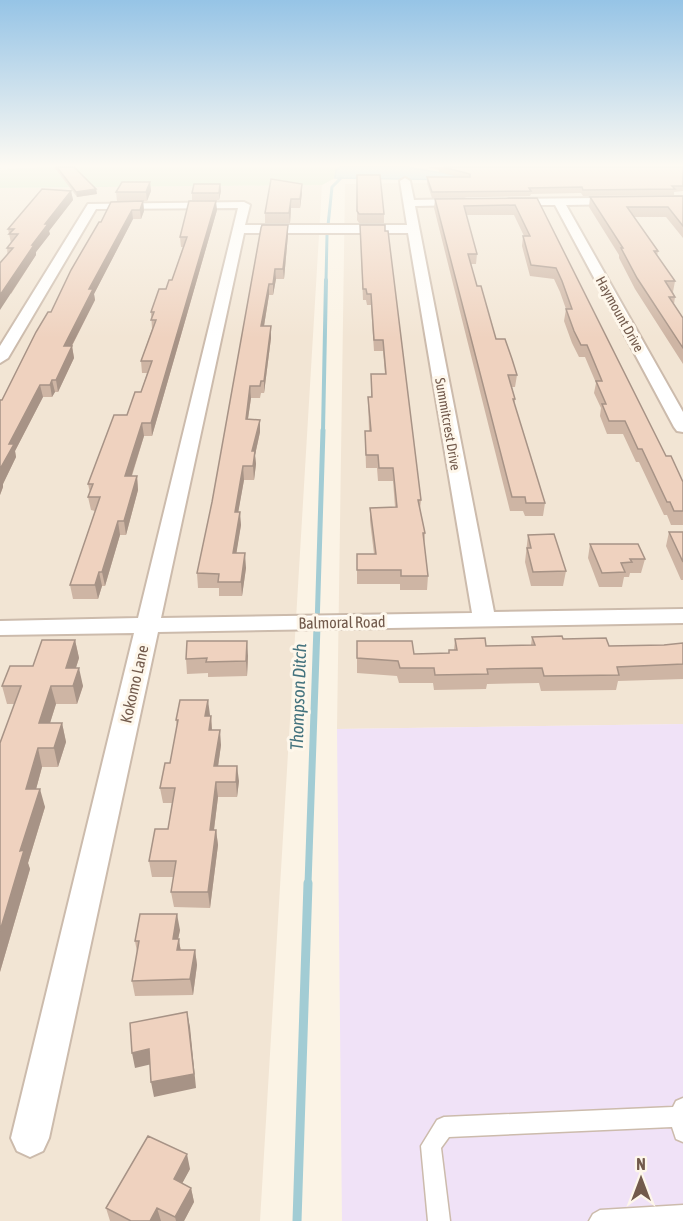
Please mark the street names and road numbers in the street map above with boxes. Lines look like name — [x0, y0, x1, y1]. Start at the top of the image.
street label: Haymount Drive — [593, 273, 647, 355]
street label: Summitcrest Drive — [432, 376, 464, 472]
street label: Balmoral Road — [298, 612, 386, 632]
street label: Kokomo Lane — [116, 643, 152, 725]

